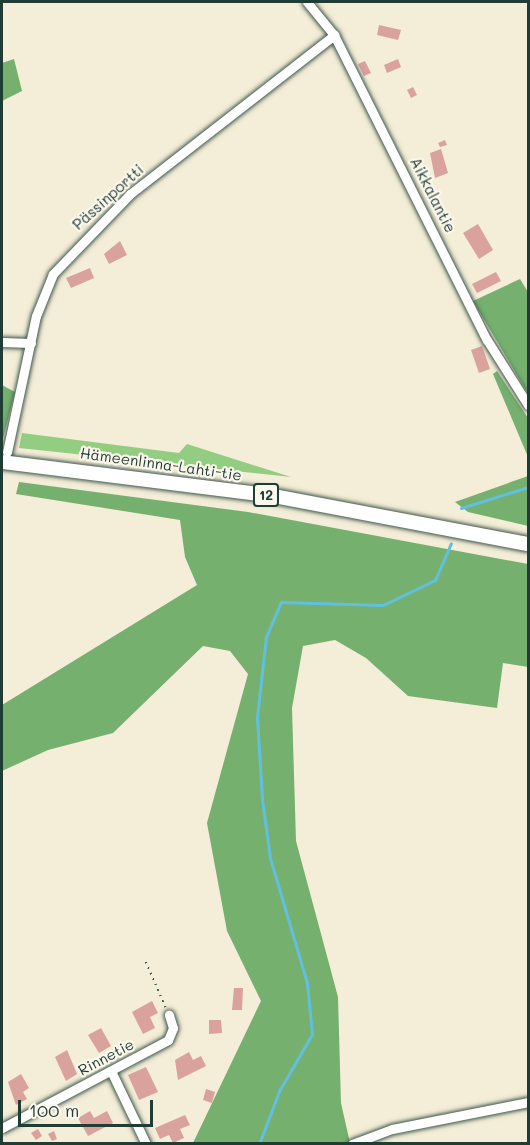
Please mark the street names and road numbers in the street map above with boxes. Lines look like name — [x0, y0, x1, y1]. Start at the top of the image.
street label: Aikkalantie — [406, 154, 460, 236]
street label: Pässinportti — [69, 160, 147, 234]
street label: Hämeenlinna-Lahti-tie — [79, 444, 243, 484]
road number: 12 — [252, 484, 280, 506]
street label: Rinnetie — [75, 1035, 137, 1079]

